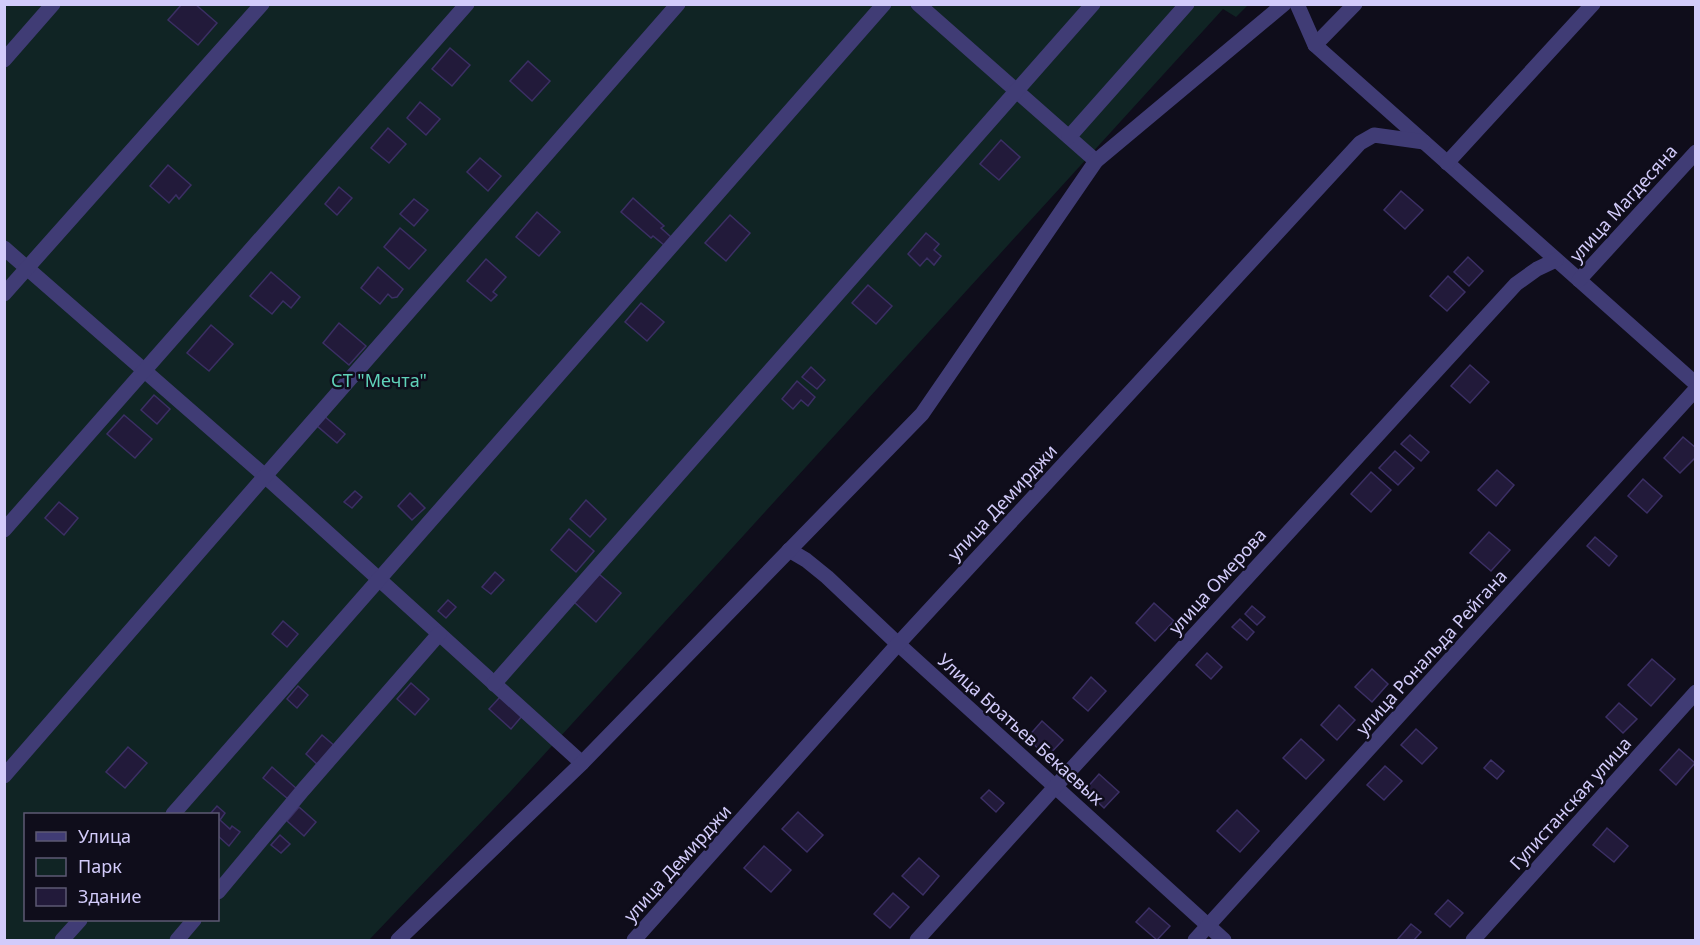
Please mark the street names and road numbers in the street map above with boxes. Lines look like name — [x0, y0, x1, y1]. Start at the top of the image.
street label: улица Магдесяна — [1564, 139, 1682, 267]
street label: улица Демирджи — [942, 439, 1062, 565]
street label: улица Омерова — [1163, 523, 1271, 639]
street label: улица Рональда Рейгана — [1350, 564, 1512, 740]
street label: Улица Братьев Бекаевых — [933, 648, 1110, 811]
street label: Гулистанская улица — [1504, 731, 1636, 875]
street label: улица Демирджи — [618, 799, 736, 927]

